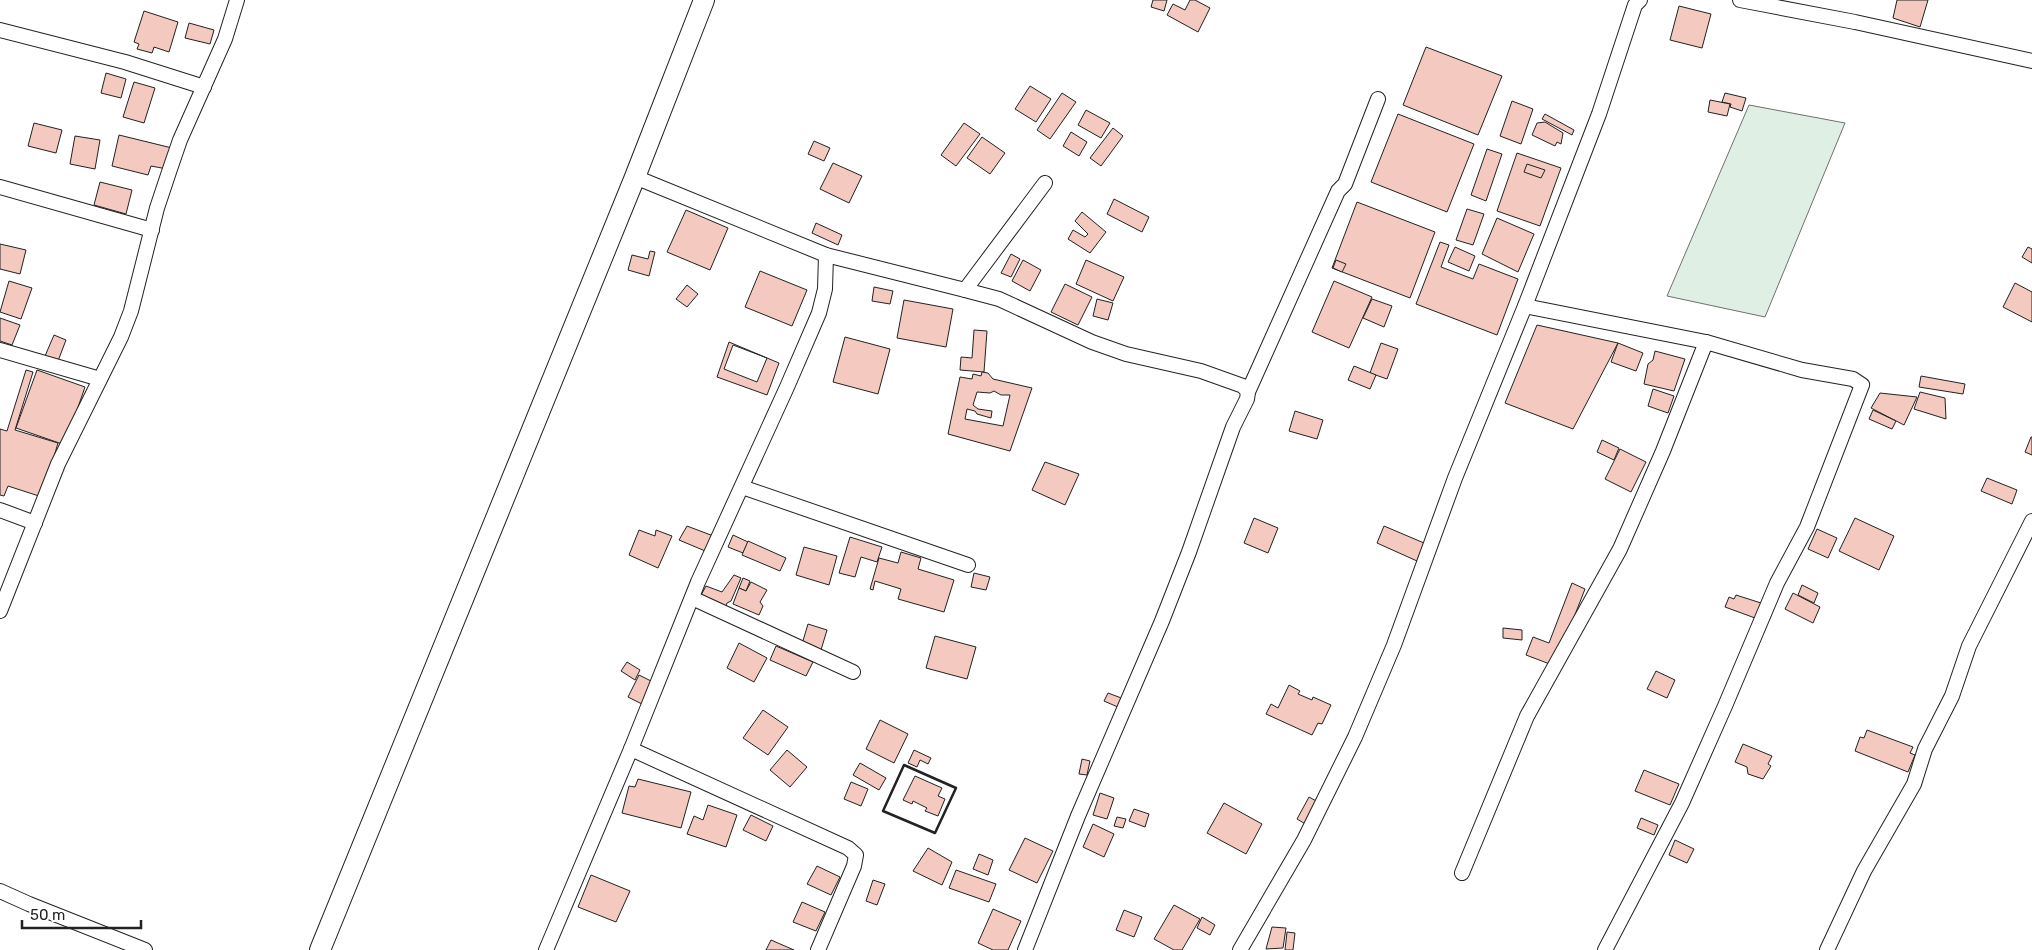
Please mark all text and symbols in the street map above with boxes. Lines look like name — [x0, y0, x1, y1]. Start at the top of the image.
scale bar — [22, 898, 141, 930]
text: 50 m — [30, 906, 65, 924]

